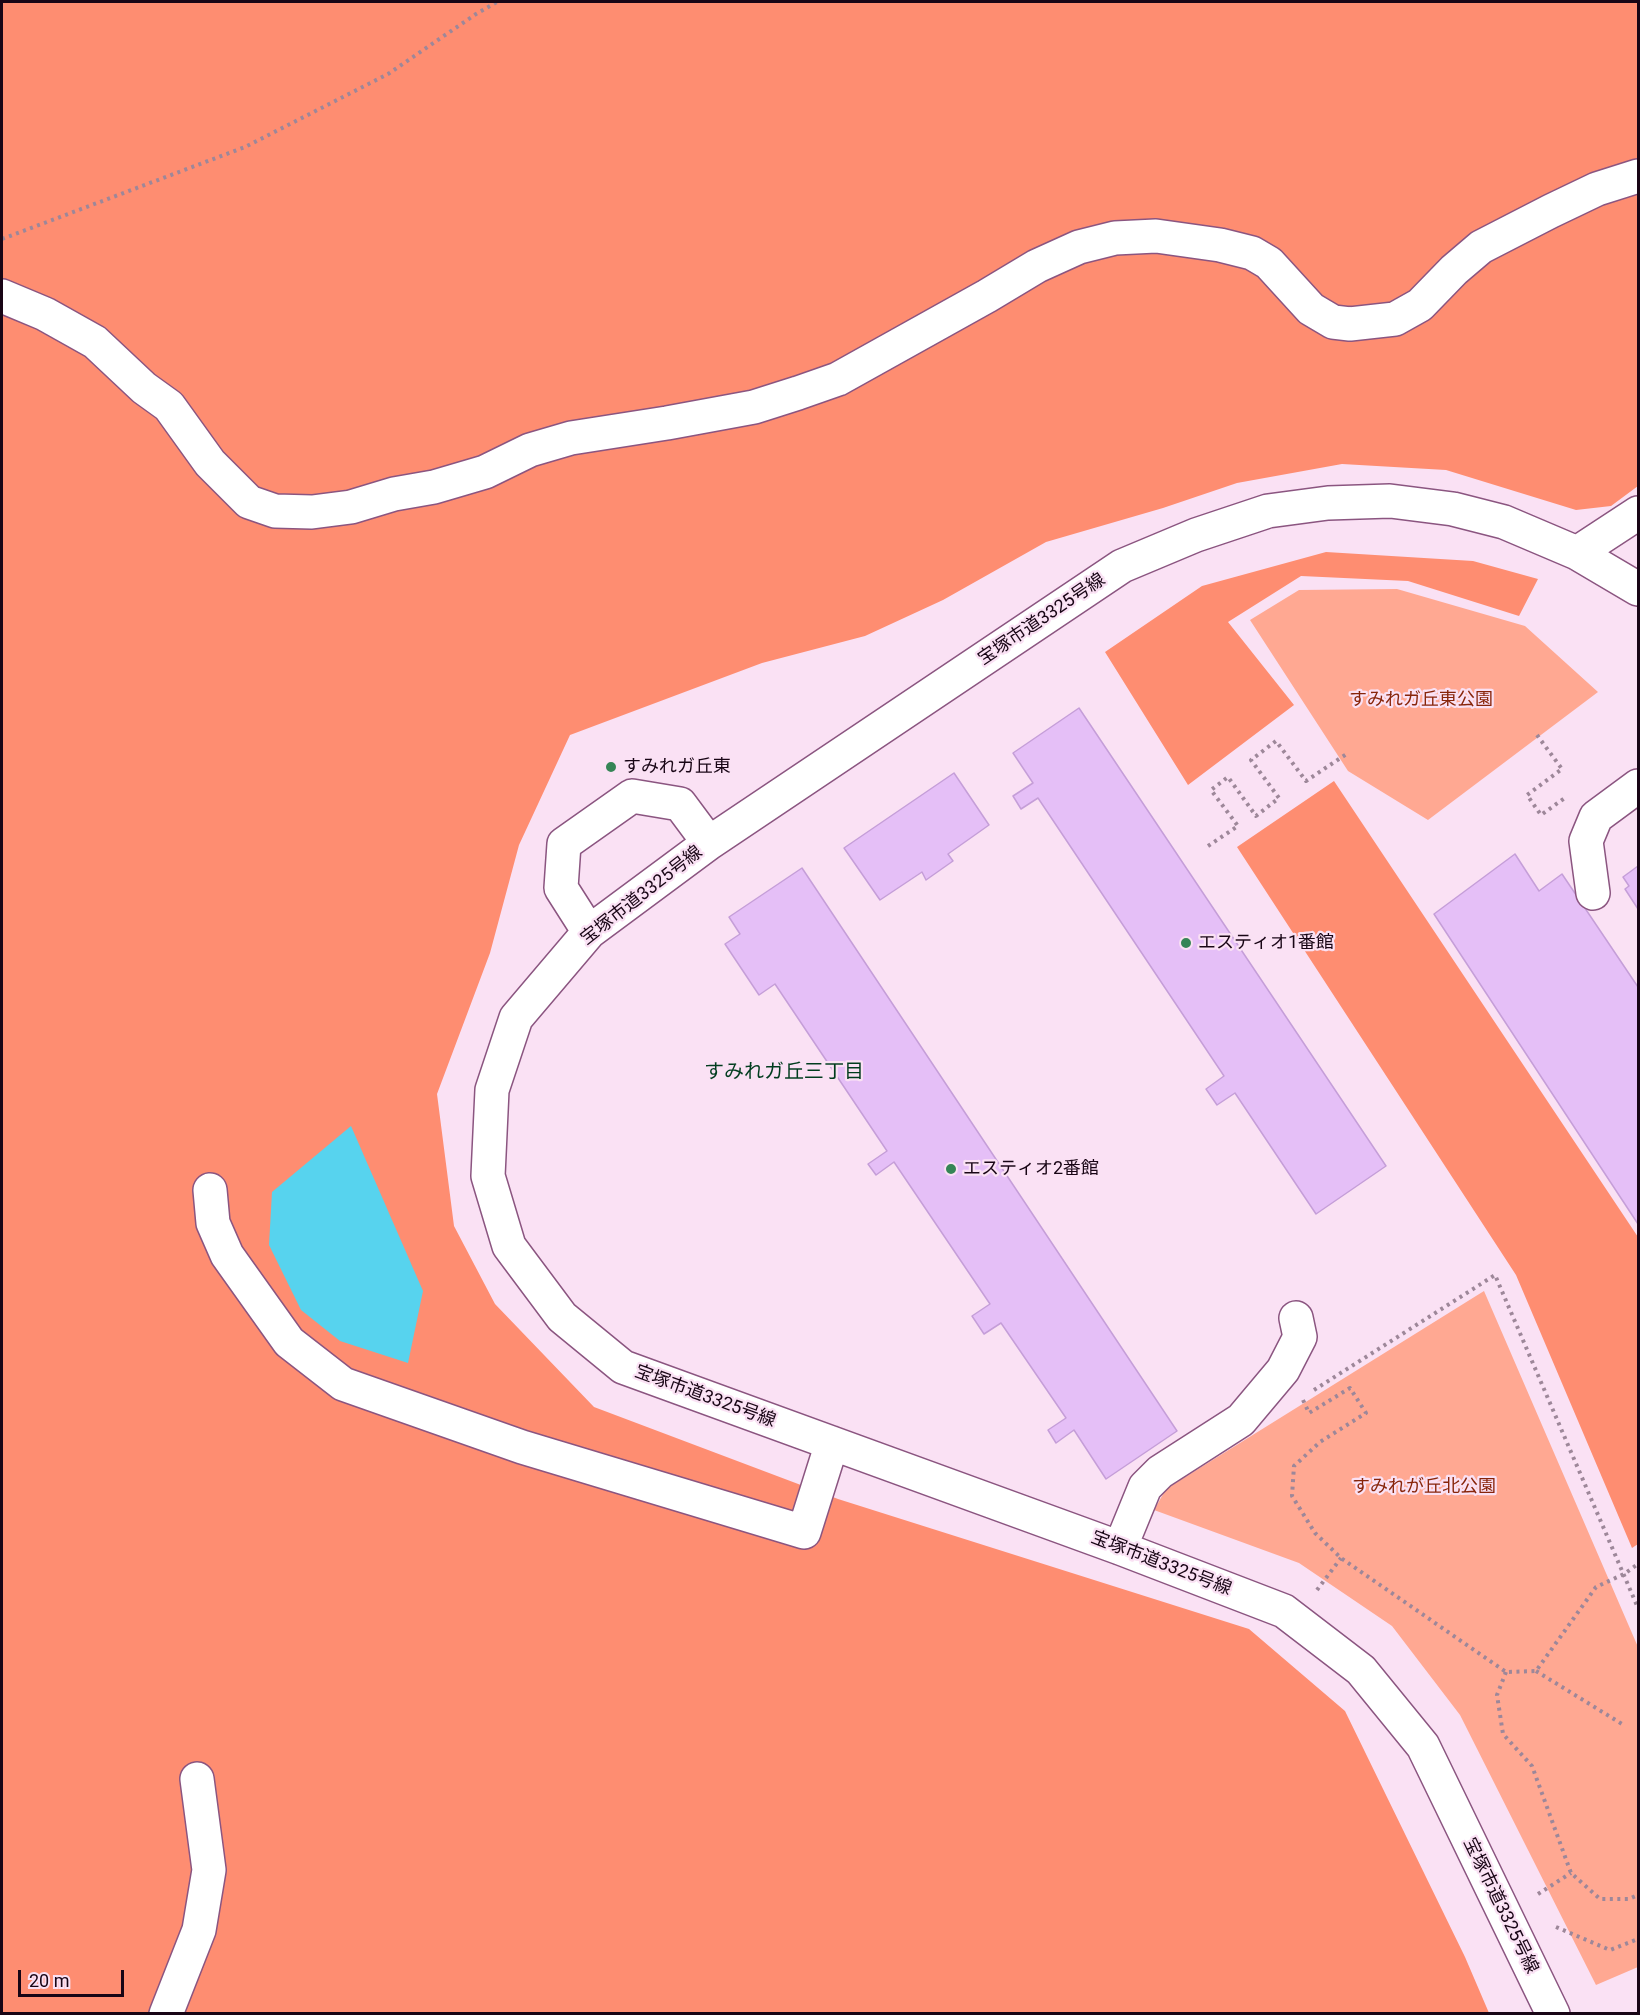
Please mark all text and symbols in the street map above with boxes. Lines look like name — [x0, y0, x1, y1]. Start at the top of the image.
street label: 宝塚市道3325号線 — [974, 570, 1110, 670]
park label: すみれガ丘東公園 — [1349, 689, 1493, 711]
place label: すみれガ丘東 — [623, 756, 731, 778]
marker: すみれガ丘東 — [604, 760, 618, 774]
street label: 宝塚市道3325号線 — [577, 842, 707, 950]
place label: エスティオ1番館 — [1198, 932, 1334, 954]
marker: エスティオ1番館 — [1179, 936, 1193, 950]
district label: すみれガ丘三丁目 — [704, 1061, 864, 1085]
place label: エスティオ2番館 — [963, 1158, 1099, 1180]
marker: エスティオ2番館 — [944, 1162, 958, 1176]
street label: 宝塚市道3325号線 — [632, 1361, 778, 1433]
park label: すみれが丘北公園 — [1352, 1476, 1496, 1498]
street label: 宝塚市道3325号線 — [1088, 1527, 1234, 1601]
street label: 宝塚市道3325号線 — [1458, 1835, 1542, 1977]
scale bar — [21, 1958, 128, 1996]
text: 20 m — [29, 1970, 69, 1991]

